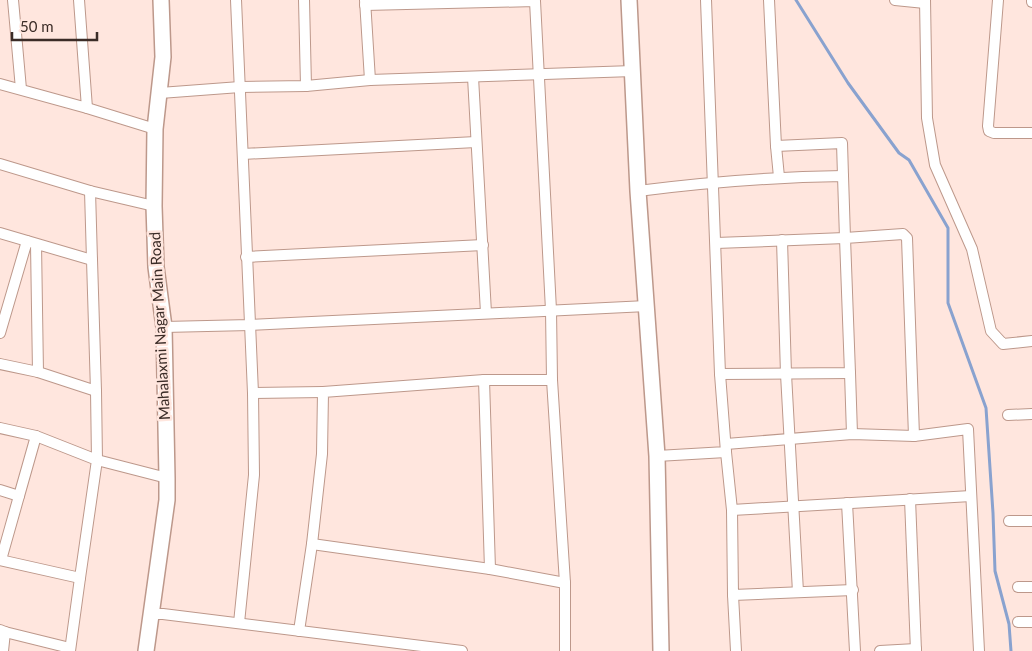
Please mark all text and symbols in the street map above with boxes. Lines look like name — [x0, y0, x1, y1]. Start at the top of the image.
scale bar — [12, 10, 98, 42]
text: 50 m — [20, 17, 54, 35]
street label: Mahalaxmi Nagar Main Road — [145, 232, 173, 421]

